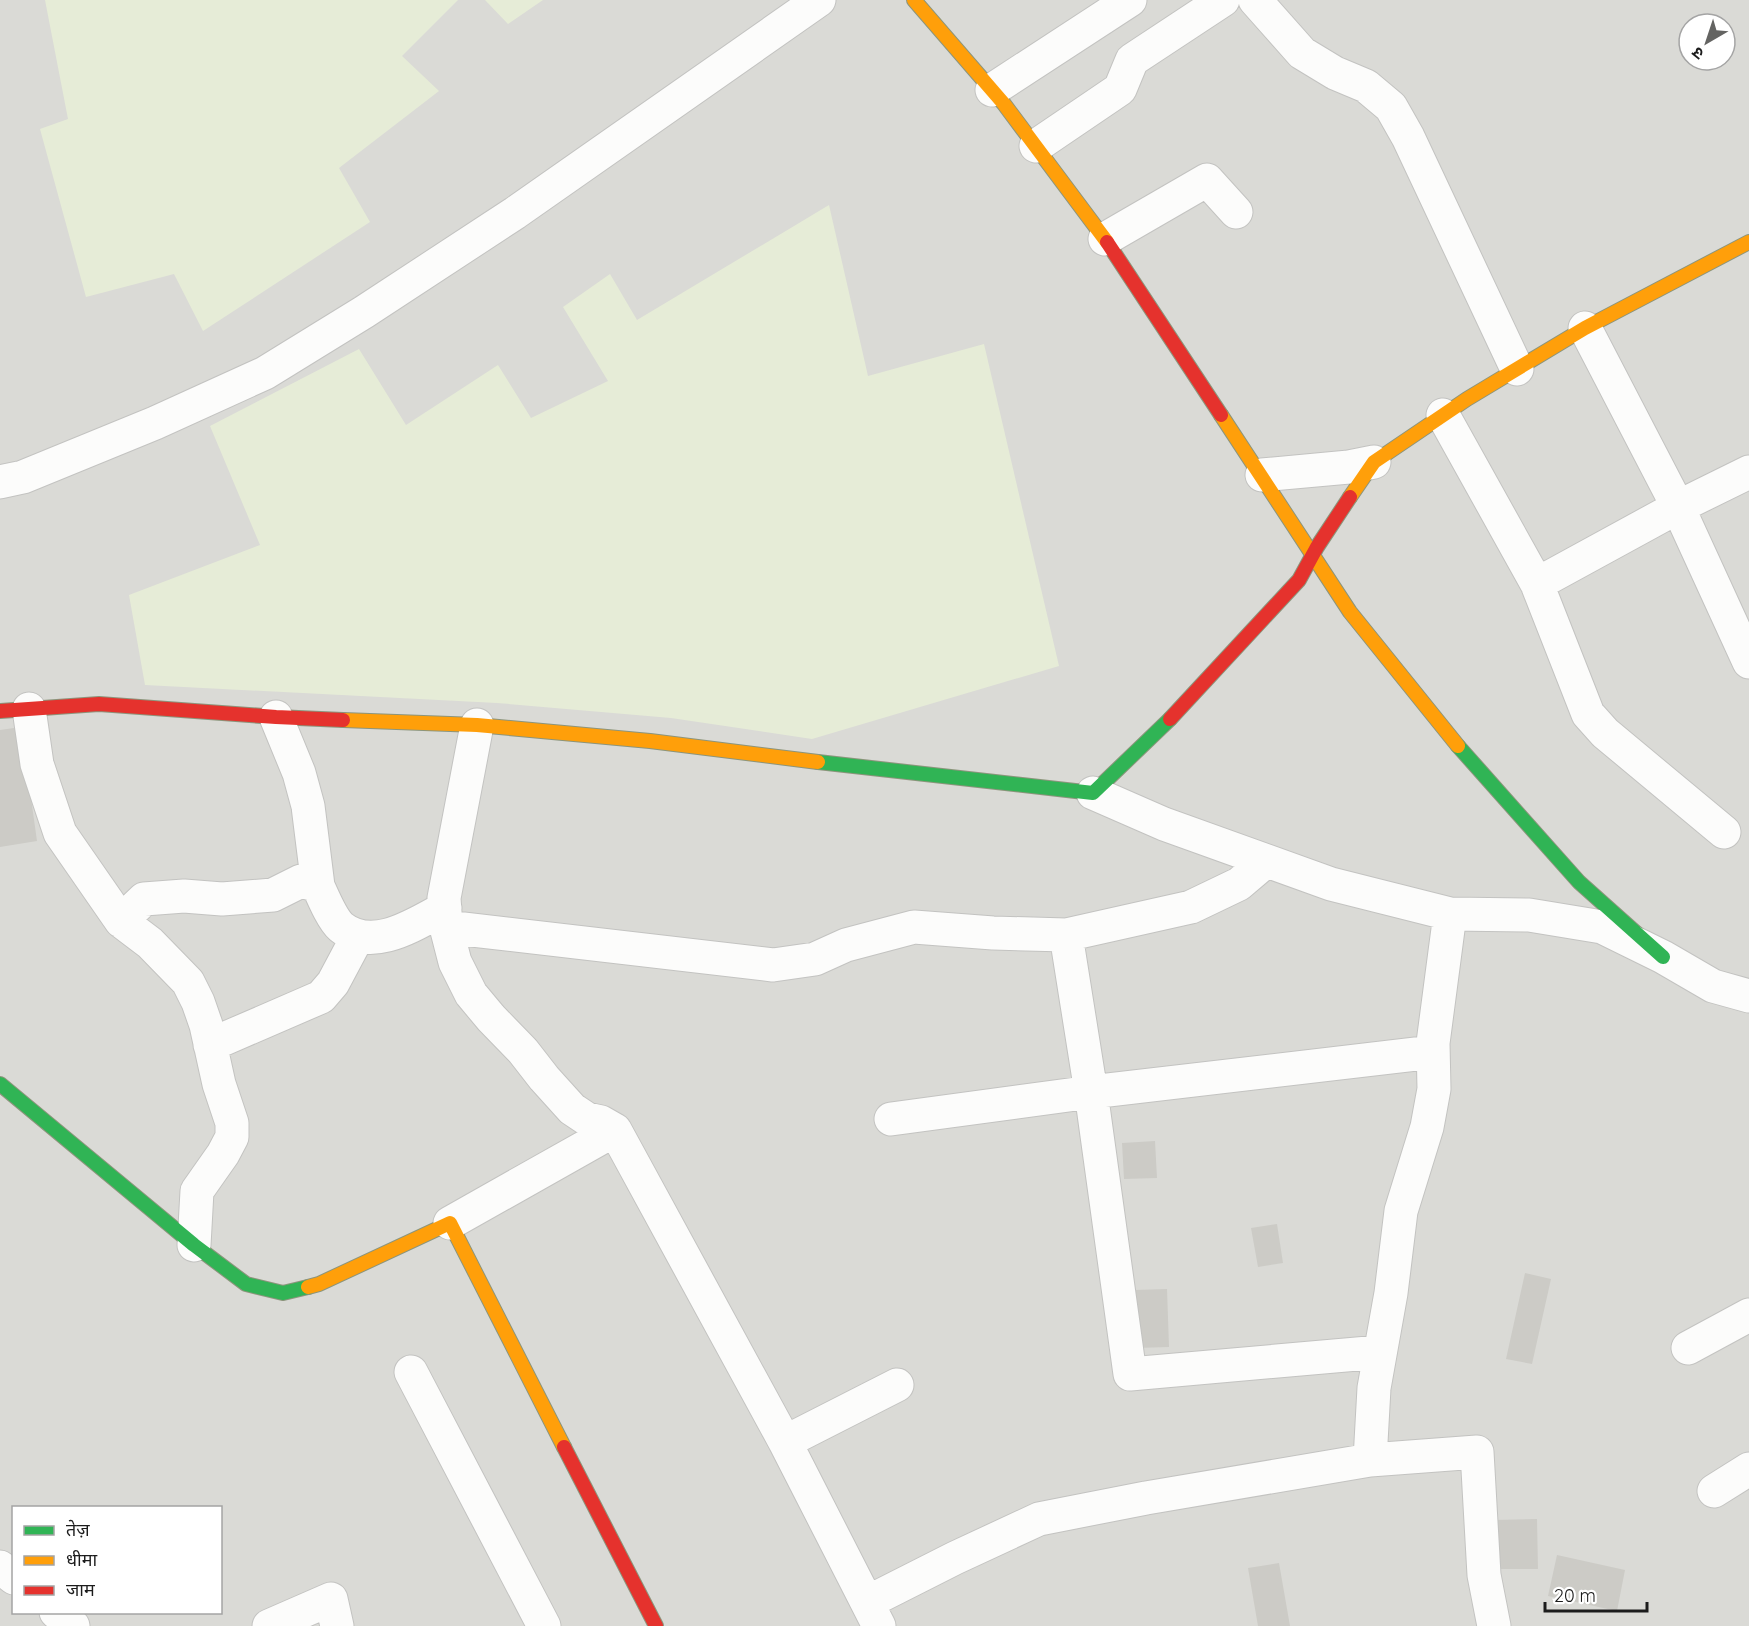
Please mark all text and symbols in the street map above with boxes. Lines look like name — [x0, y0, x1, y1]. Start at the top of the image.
north arrow — [1677, 12, 1737, 72]
text: उ — [1687, 43, 1707, 64]
legend — [12, 1506, 222, 1614]
text: तेज़ — [66, 1518, 90, 1541]
text: धीमा — [66, 1548, 97, 1571]
scale bar — [1545, 1575, 1647, 1613]
text: जाम — [66, 1578, 96, 1601]
text: 20 m — [1554, 1584, 1596, 1607]

